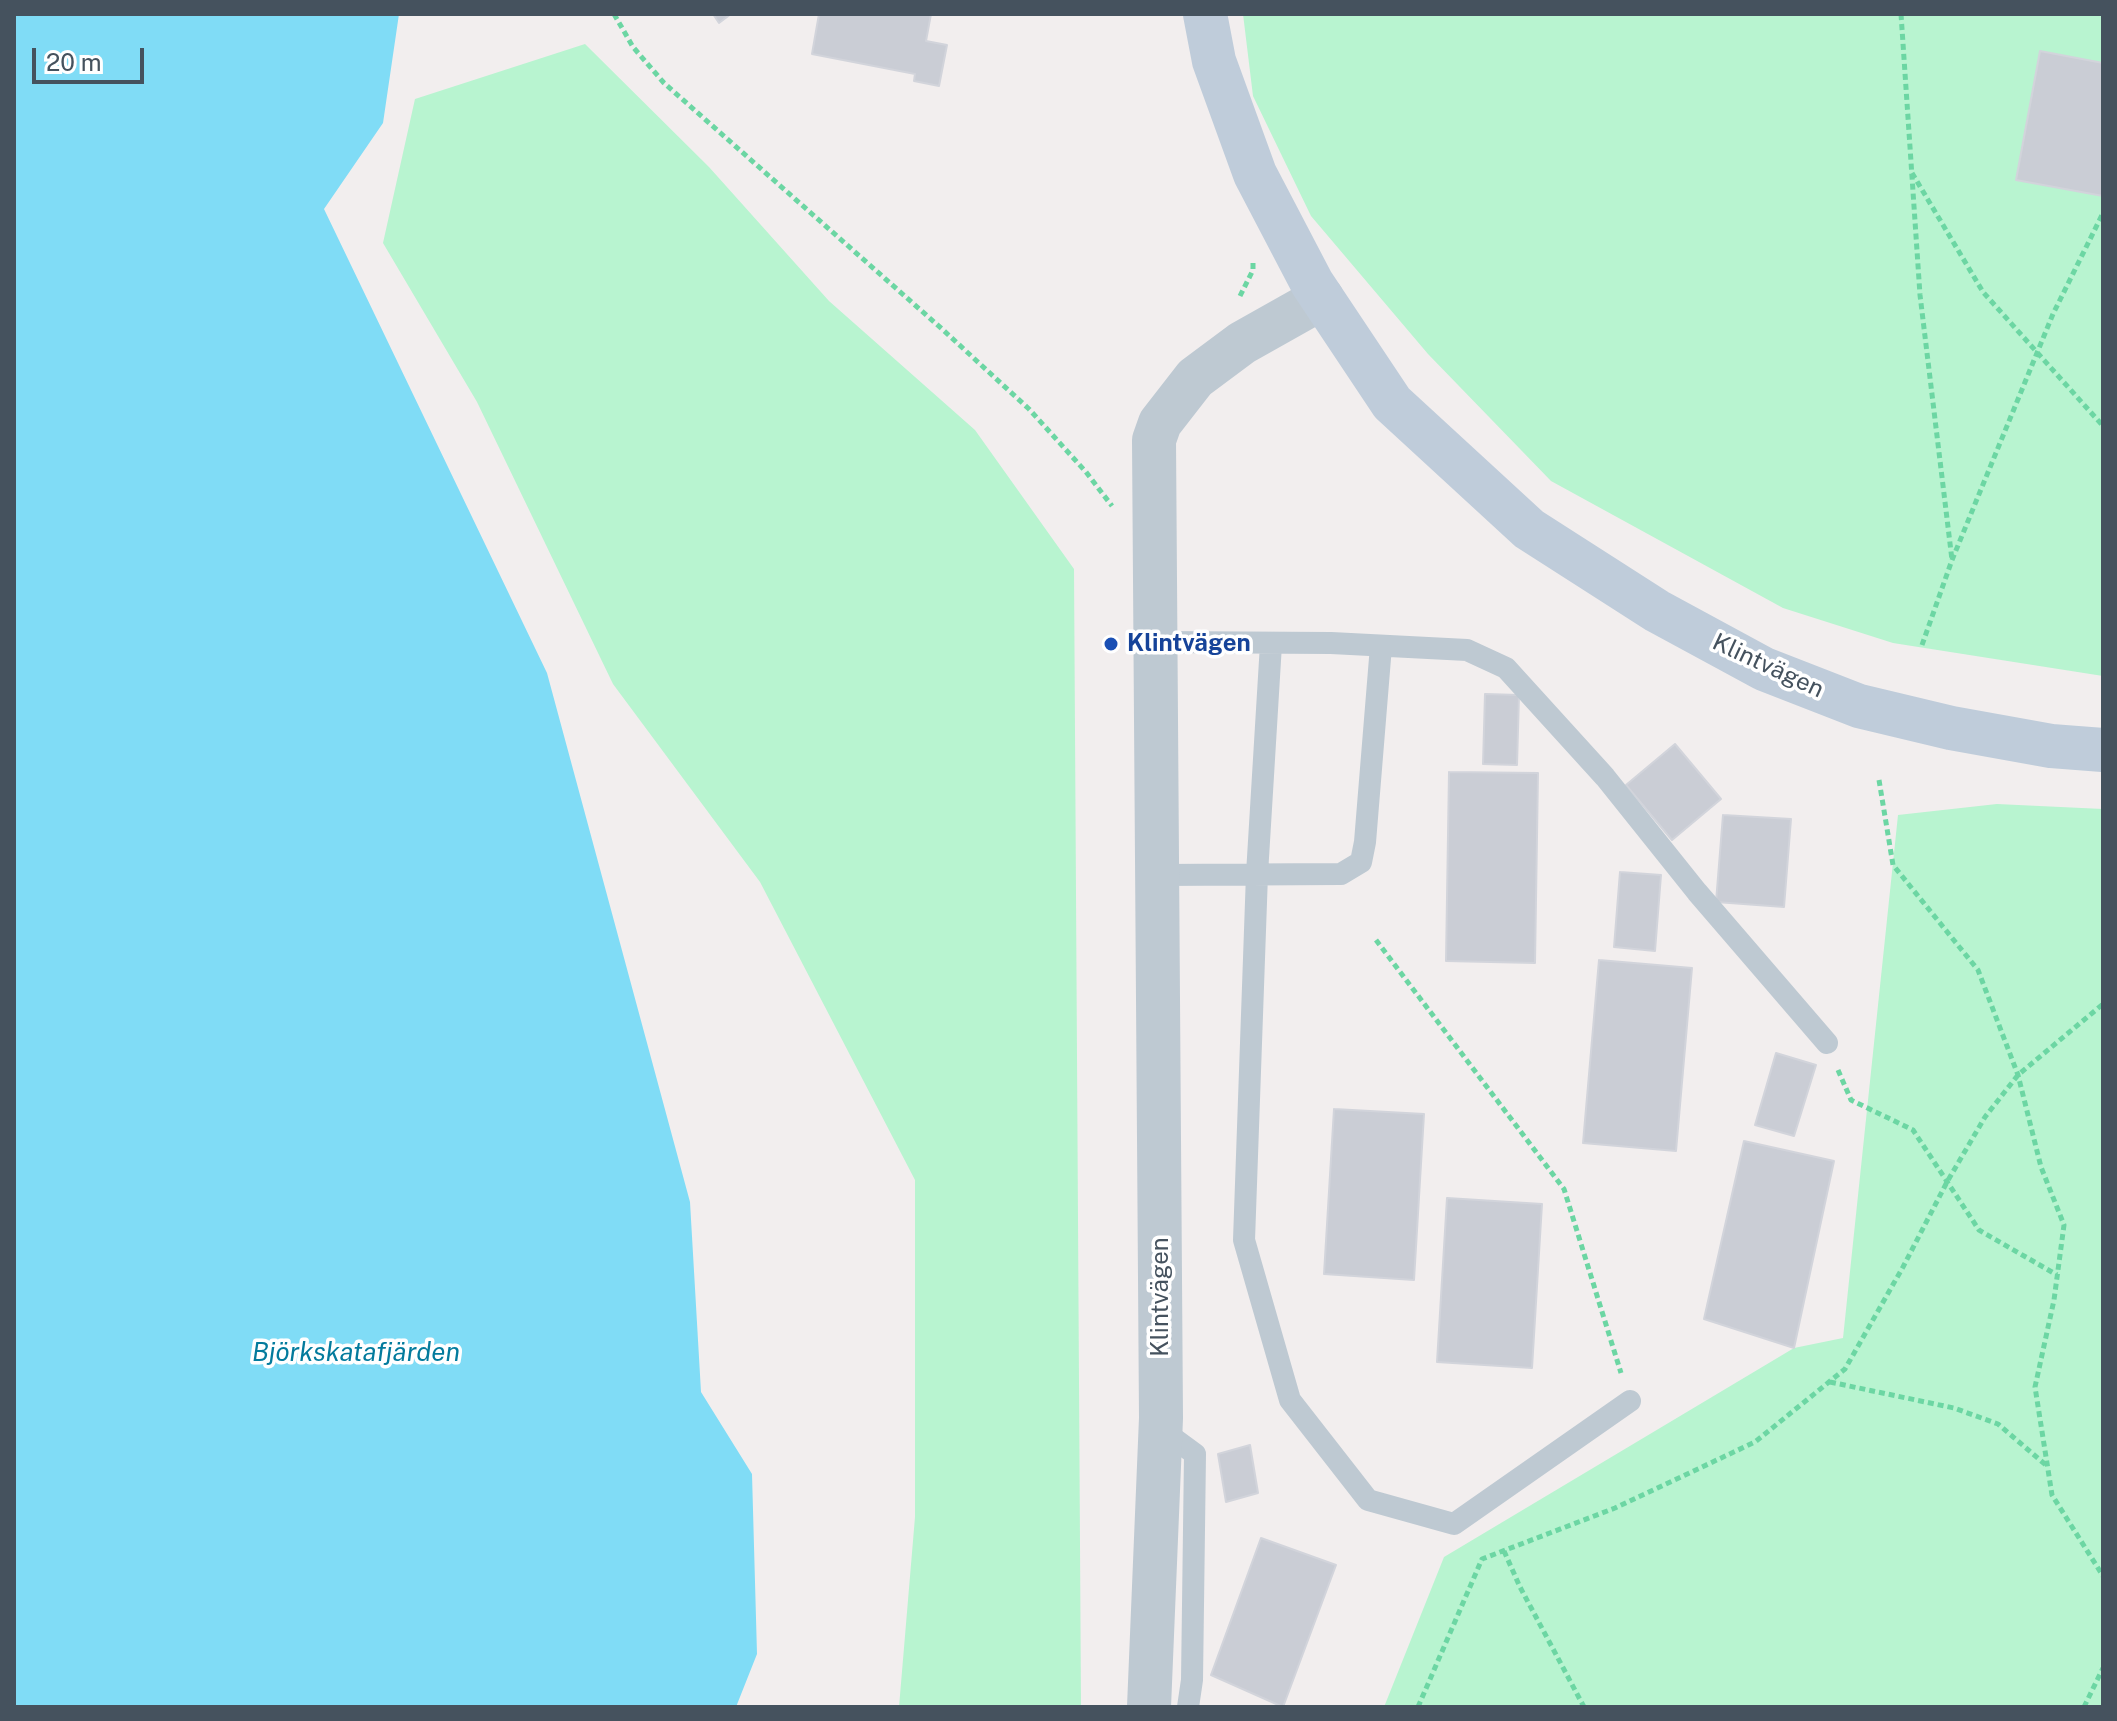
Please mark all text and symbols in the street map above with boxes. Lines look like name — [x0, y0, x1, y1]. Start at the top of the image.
scale bar — [36, 32, 148, 82]
text: 20 m — [46, 48, 102, 76]
street label: Klintvägen — [1708, 628, 1828, 704]
place label: Klintvägen — [1127, 630, 1251, 658]
marker: Klintvägen — [1102, 635, 1120, 653]
street label: Klintvägen — [1147, 1237, 1175, 1357]
water label: Björkskatafjärden — [252, 1337, 460, 1369]

